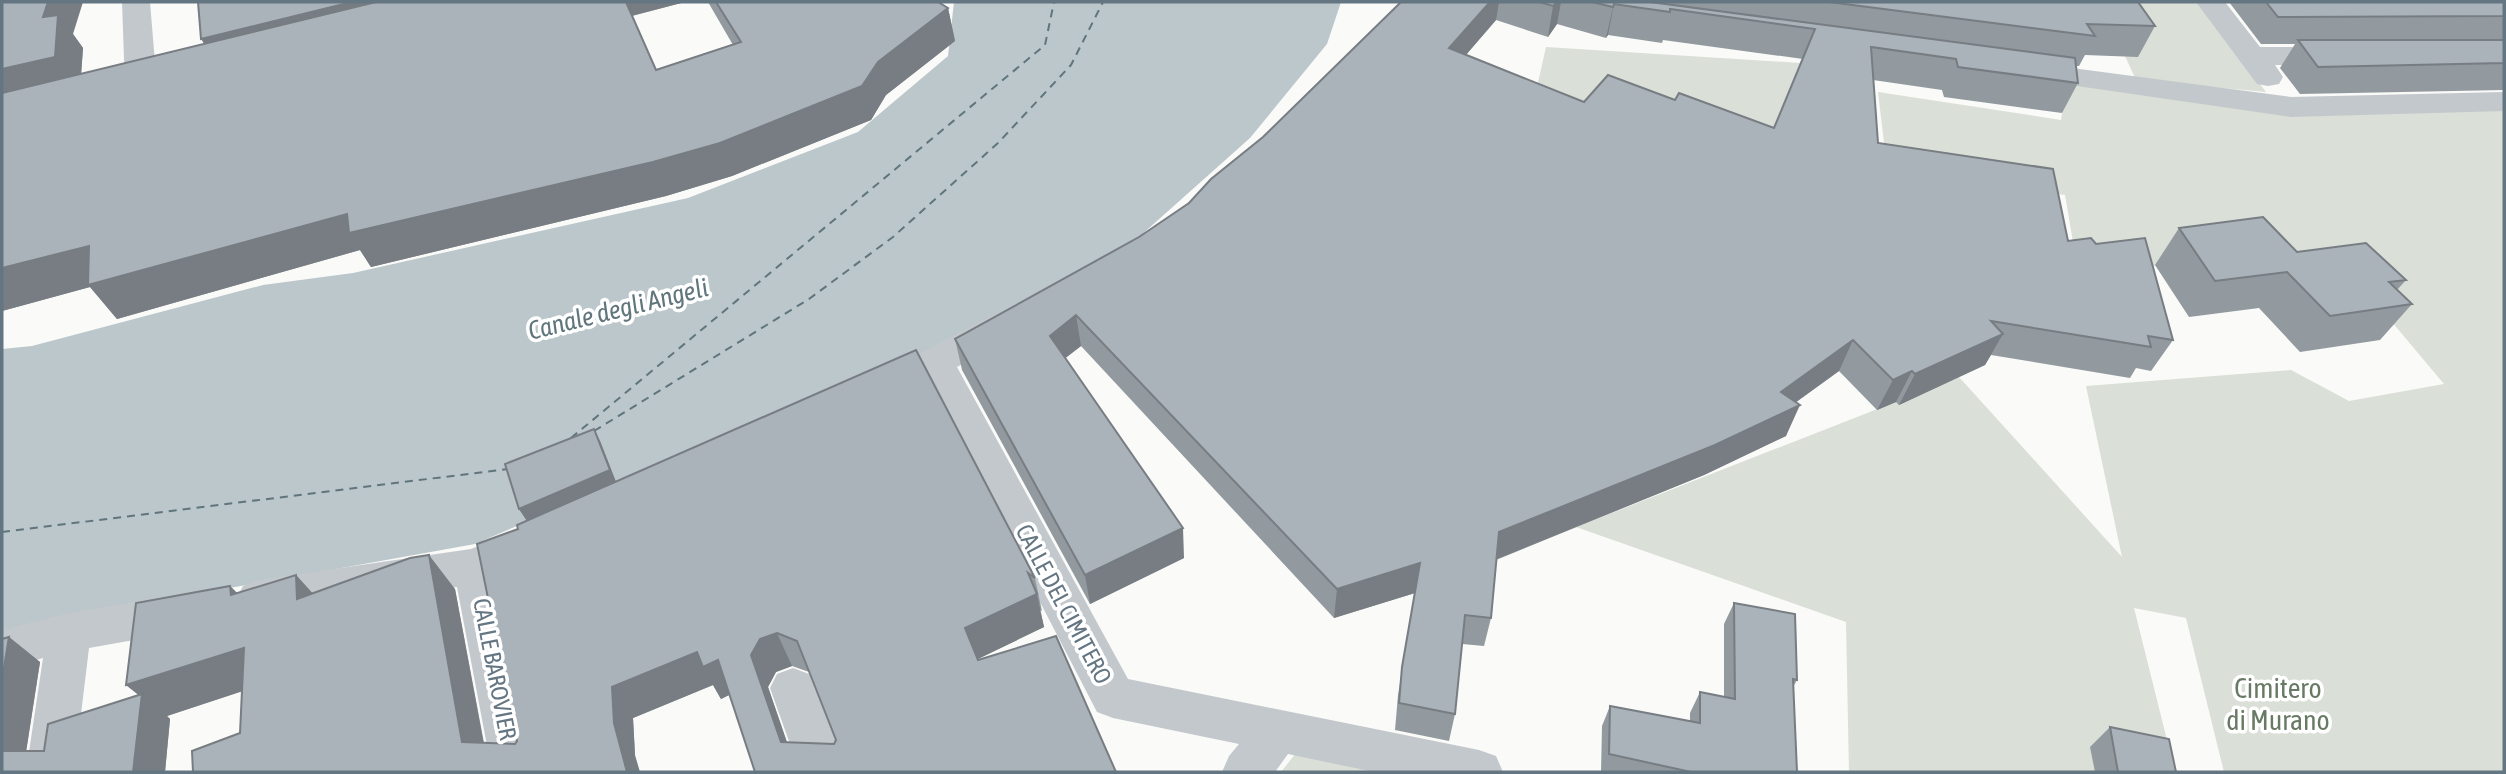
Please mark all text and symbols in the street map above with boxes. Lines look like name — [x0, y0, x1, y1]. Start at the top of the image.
water label: Canale degli Angeli — [525, 272, 711, 346]
street label: CALLE DEL CIMITERO — [1011, 520, 1117, 688]
street label: CALLE BAROVIER — [468, 596, 522, 742]
park label: Cimitero di Murano — [2226, 672, 2330, 736]

